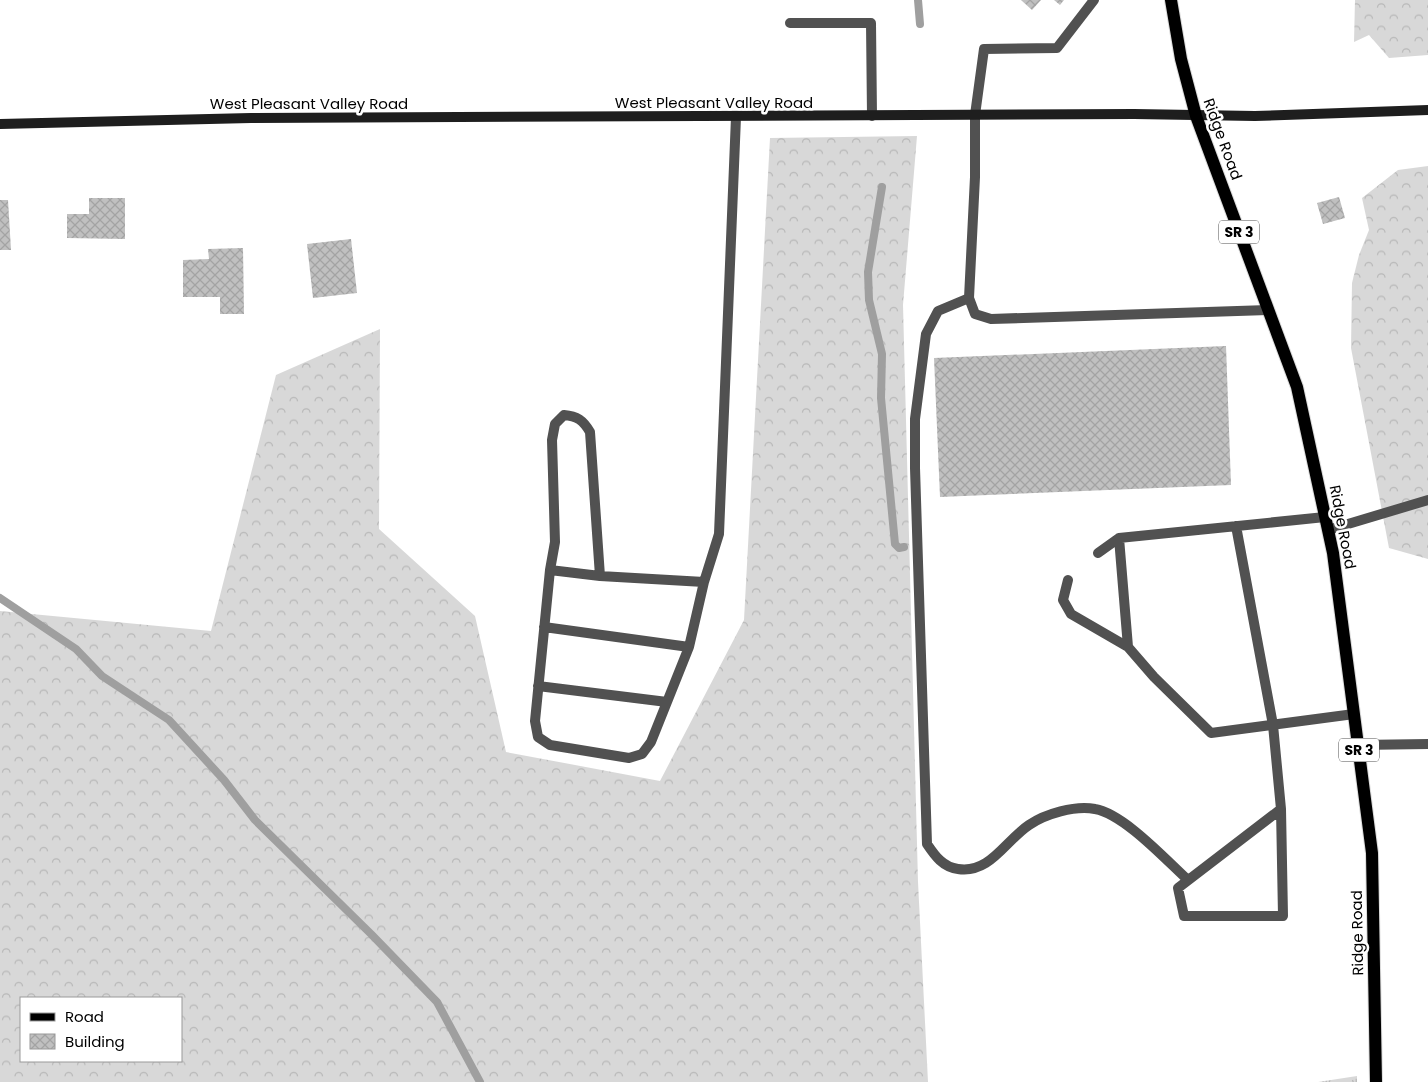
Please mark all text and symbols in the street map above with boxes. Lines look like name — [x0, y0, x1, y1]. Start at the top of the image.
street label: West Pleasant Valley Road — [615, 92, 813, 113]
street label: West Pleasant Valley Road — [210, 93, 408, 114]
street label: Ridge Road — [1199, 95, 1247, 183]
road number: SR 3 — [1219, 220, 1259, 243]
street label: Ridge Road — [1325, 483, 1361, 571]
road number: SR 3 — [1339, 738, 1379, 762]
street label: Ridge Road — [1346, 890, 1368, 976]
legend — [20, 997, 182, 1062]
text: Road — [65, 1006, 104, 1027]
text: Building — [65, 1031, 125, 1052]

